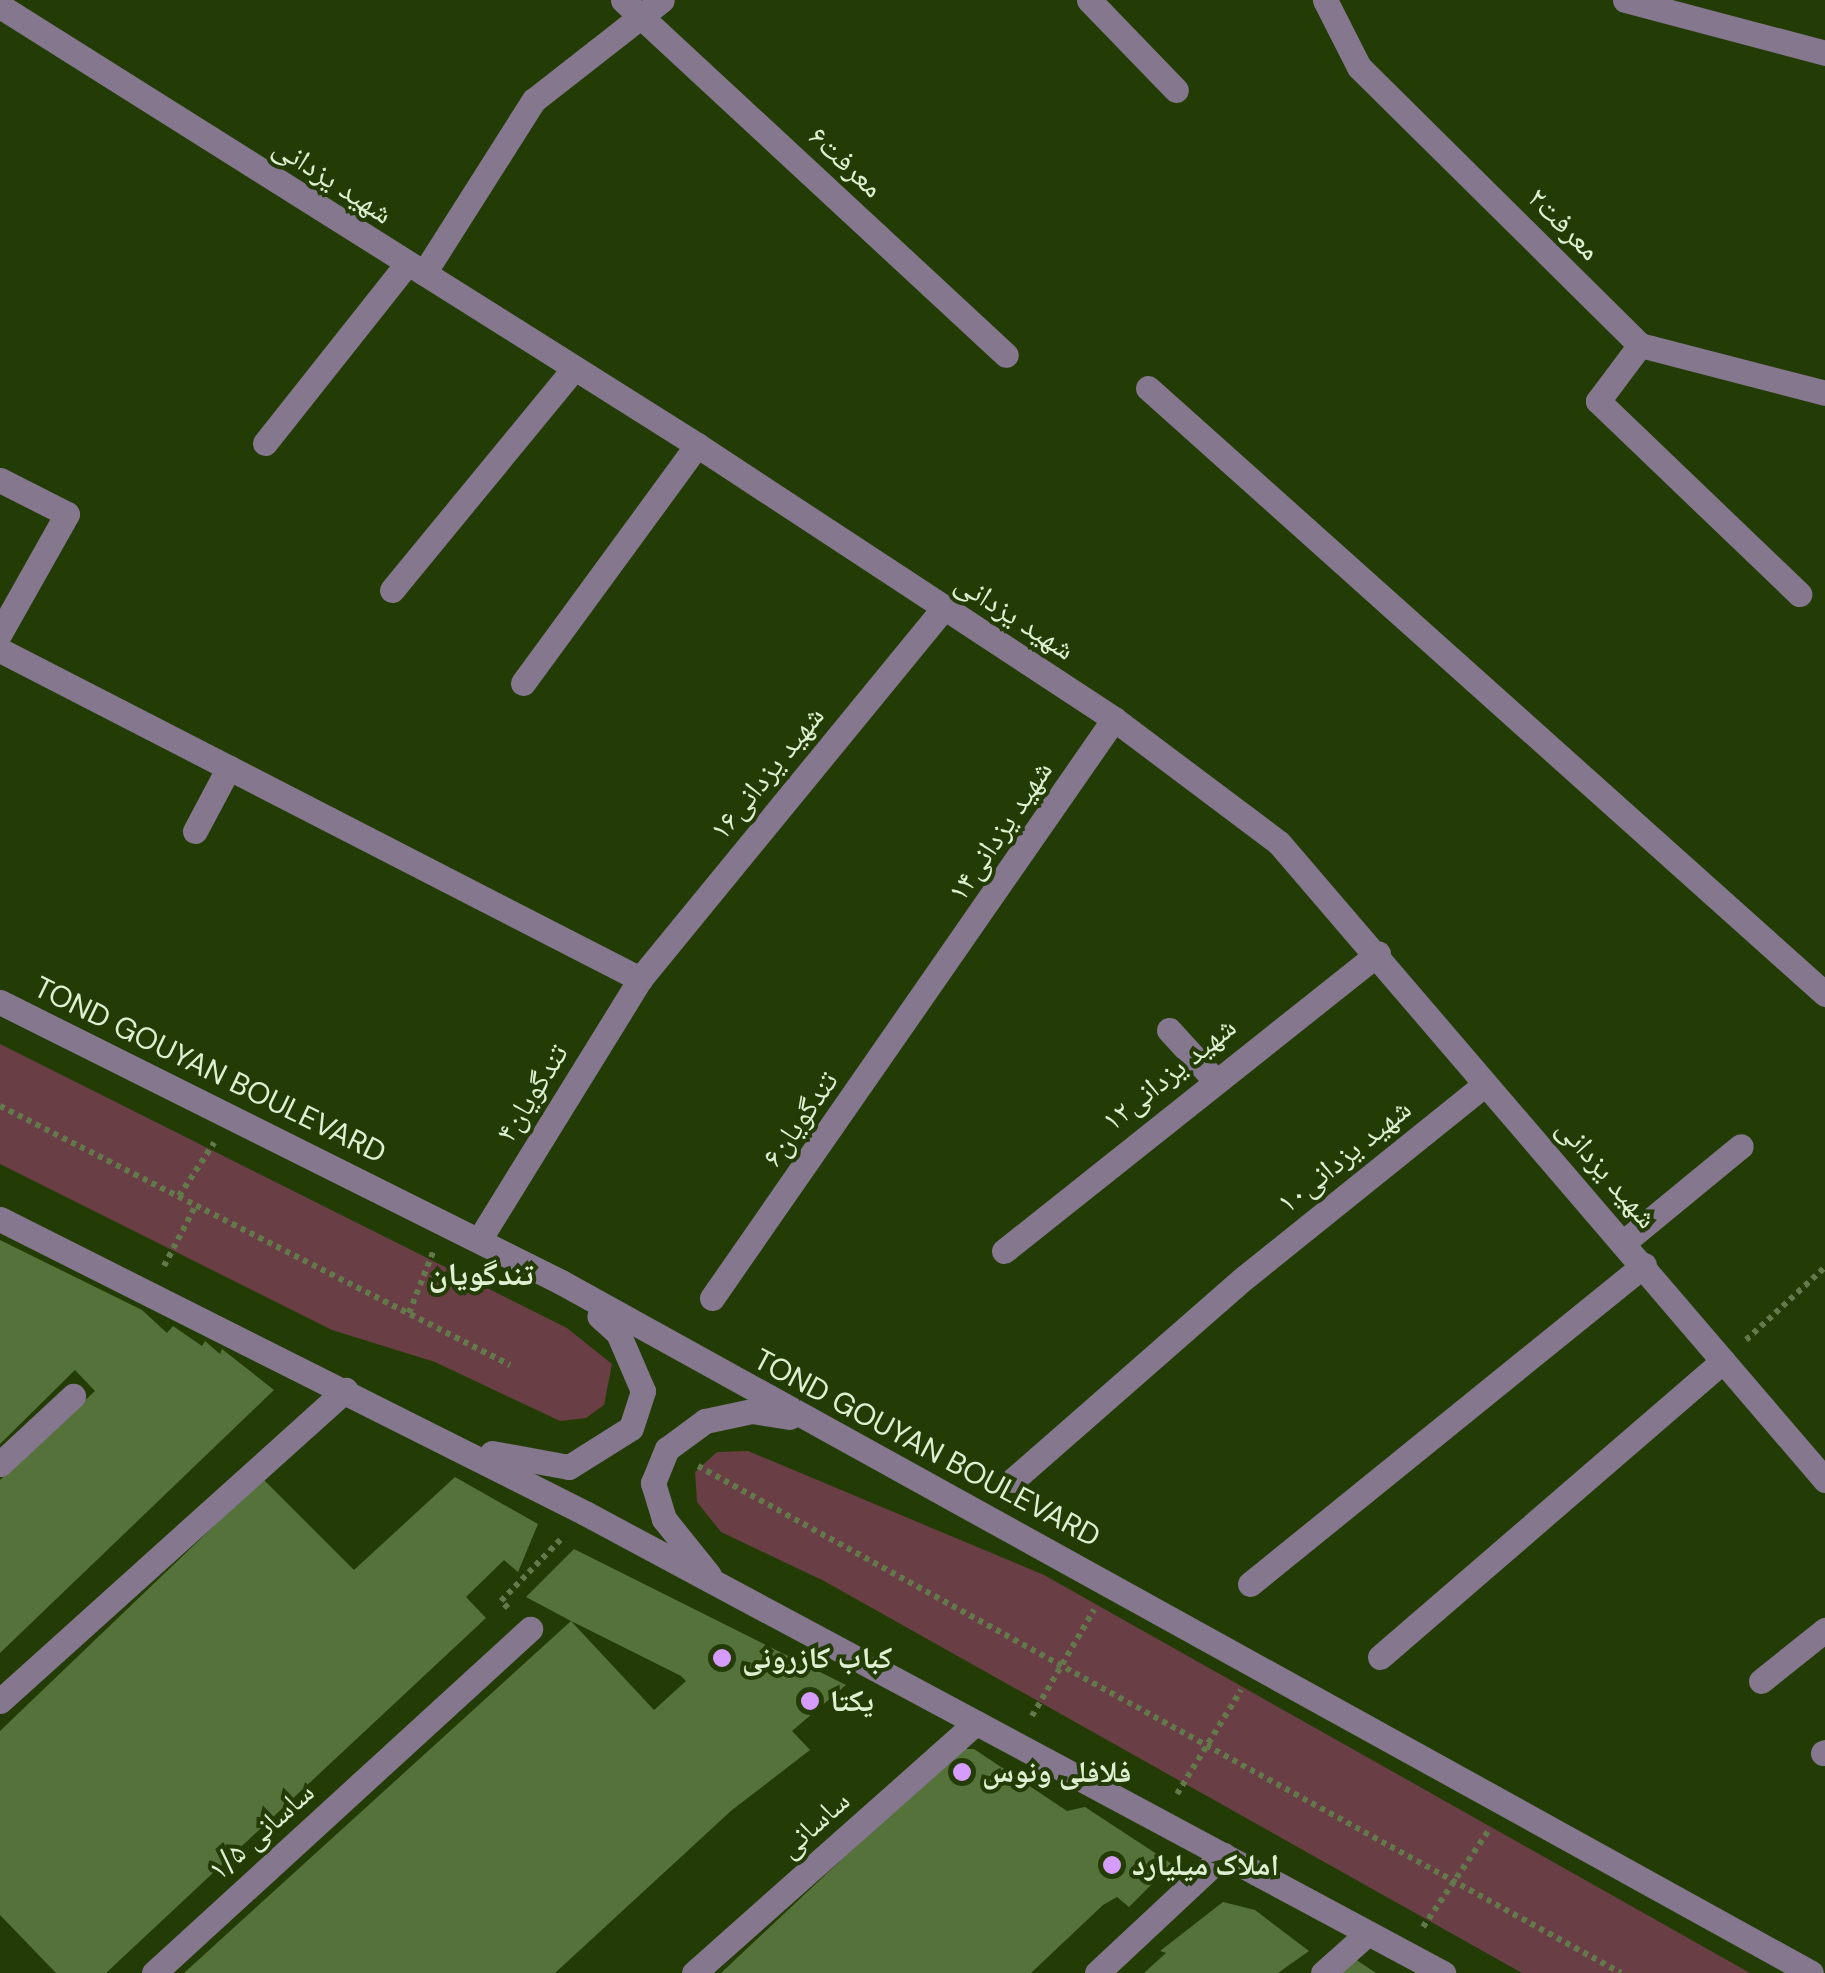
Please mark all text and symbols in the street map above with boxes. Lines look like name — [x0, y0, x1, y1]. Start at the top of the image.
street label: معرفت۶ — [801, 119, 891, 205]
street label: شهید یزدانی — [267, 128, 399, 232]
street label: معرفت۲ — [1520, 180, 1608, 268]
street label: شهید یزدانی — [949, 564, 1081, 668]
street label: شهید یزدانی۱۶ — [702, 699, 832, 847]
street label: شهید یزدانی۱۴ — [940, 754, 1060, 908]
street label: TOND GOUYAN BOULEVARD — [28, 969, 392, 1171]
street label: شهید یزدانی۱۲ — [1095, 1009, 1243, 1139]
street label: تندگویان۴ — [488, 1037, 576, 1149]
street label: ۶تندگویان — [754, 1064, 846, 1174]
street label: شهید یزدانی۱۰ — [1270, 1091, 1418, 1221]
street label: شهید یزدانی — [1549, 1110, 1665, 1236]
district label: تندگویان — [428, 1255, 534, 1293]
street label: TOND GOUYAN BOULEVARD — [748, 1341, 1106, 1555]
place label: کباب کازرونی — [742, 1640, 892, 1676]
marker: کباب کازرونی — [711, 1647, 733, 1669]
place label: یکتا — [830, 1683, 874, 1719]
marker: یکتا — [799, 1690, 821, 1712]
place label: فلافلی ونوس — [982, 1754, 1131, 1790]
marker: فلافلی ونوس — [951, 1761, 973, 1783]
street label: ۱/۵ ساسانی — [201, 1774, 321, 1888]
street label: ساسانی — [771, 1783, 857, 1865]
place label: املاک میلیارد — [1132, 1847, 1279, 1883]
marker: املاک میلیارد — [1101, 1854, 1123, 1876]

